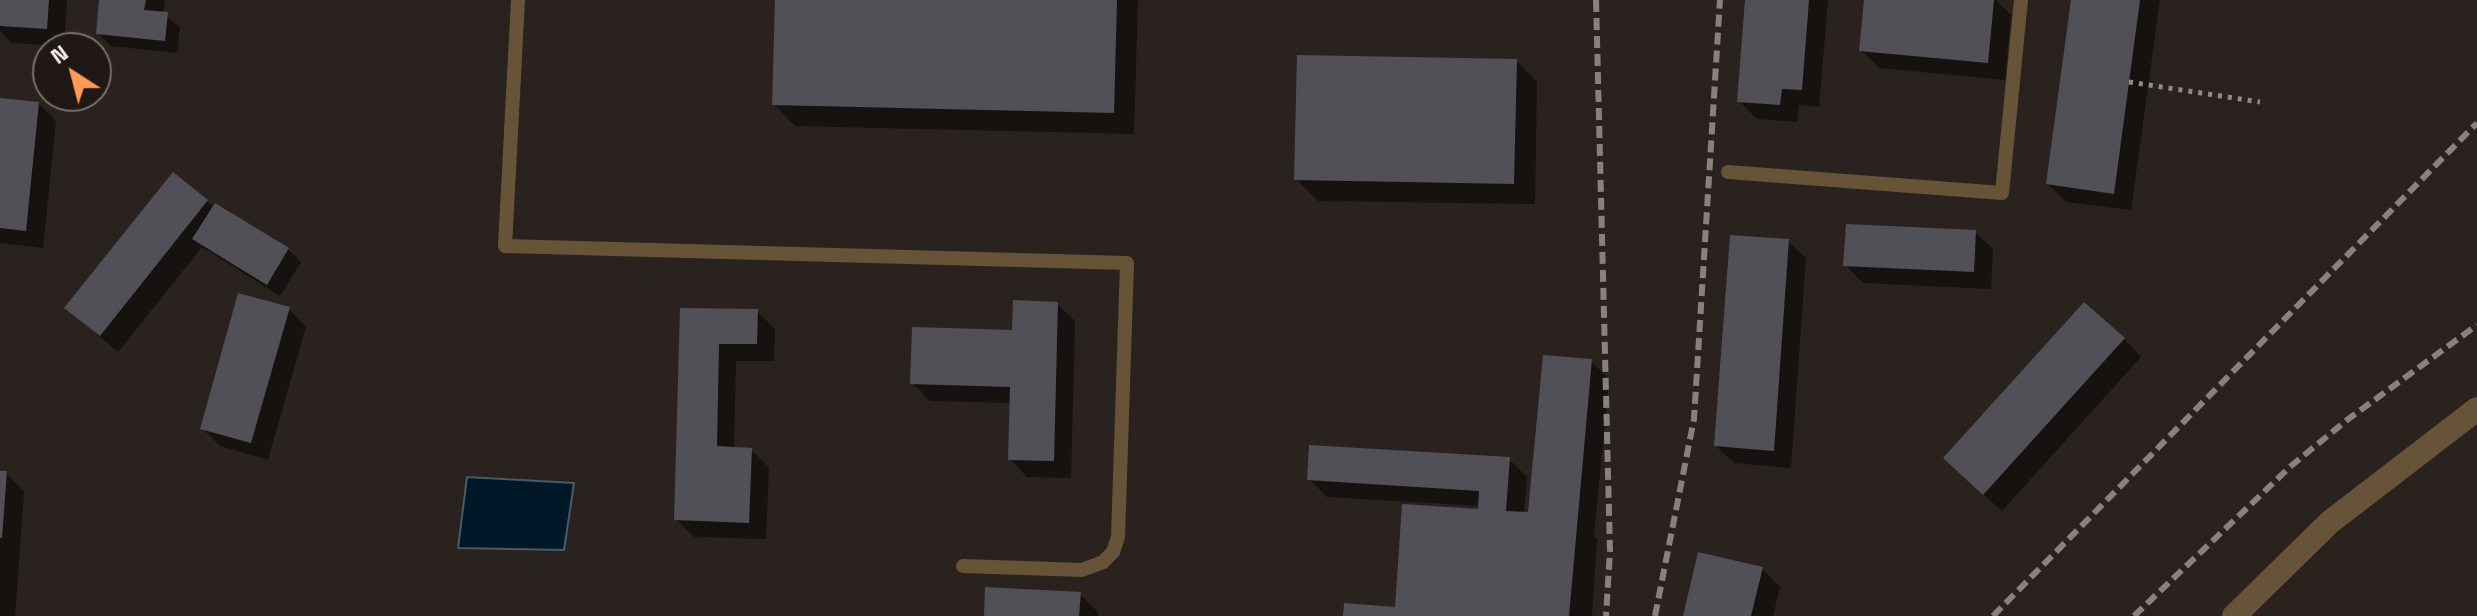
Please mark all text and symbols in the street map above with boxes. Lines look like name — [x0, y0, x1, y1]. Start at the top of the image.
north arrow — [32, 32, 112, 112]
text: N — [45, 39, 73, 70]

